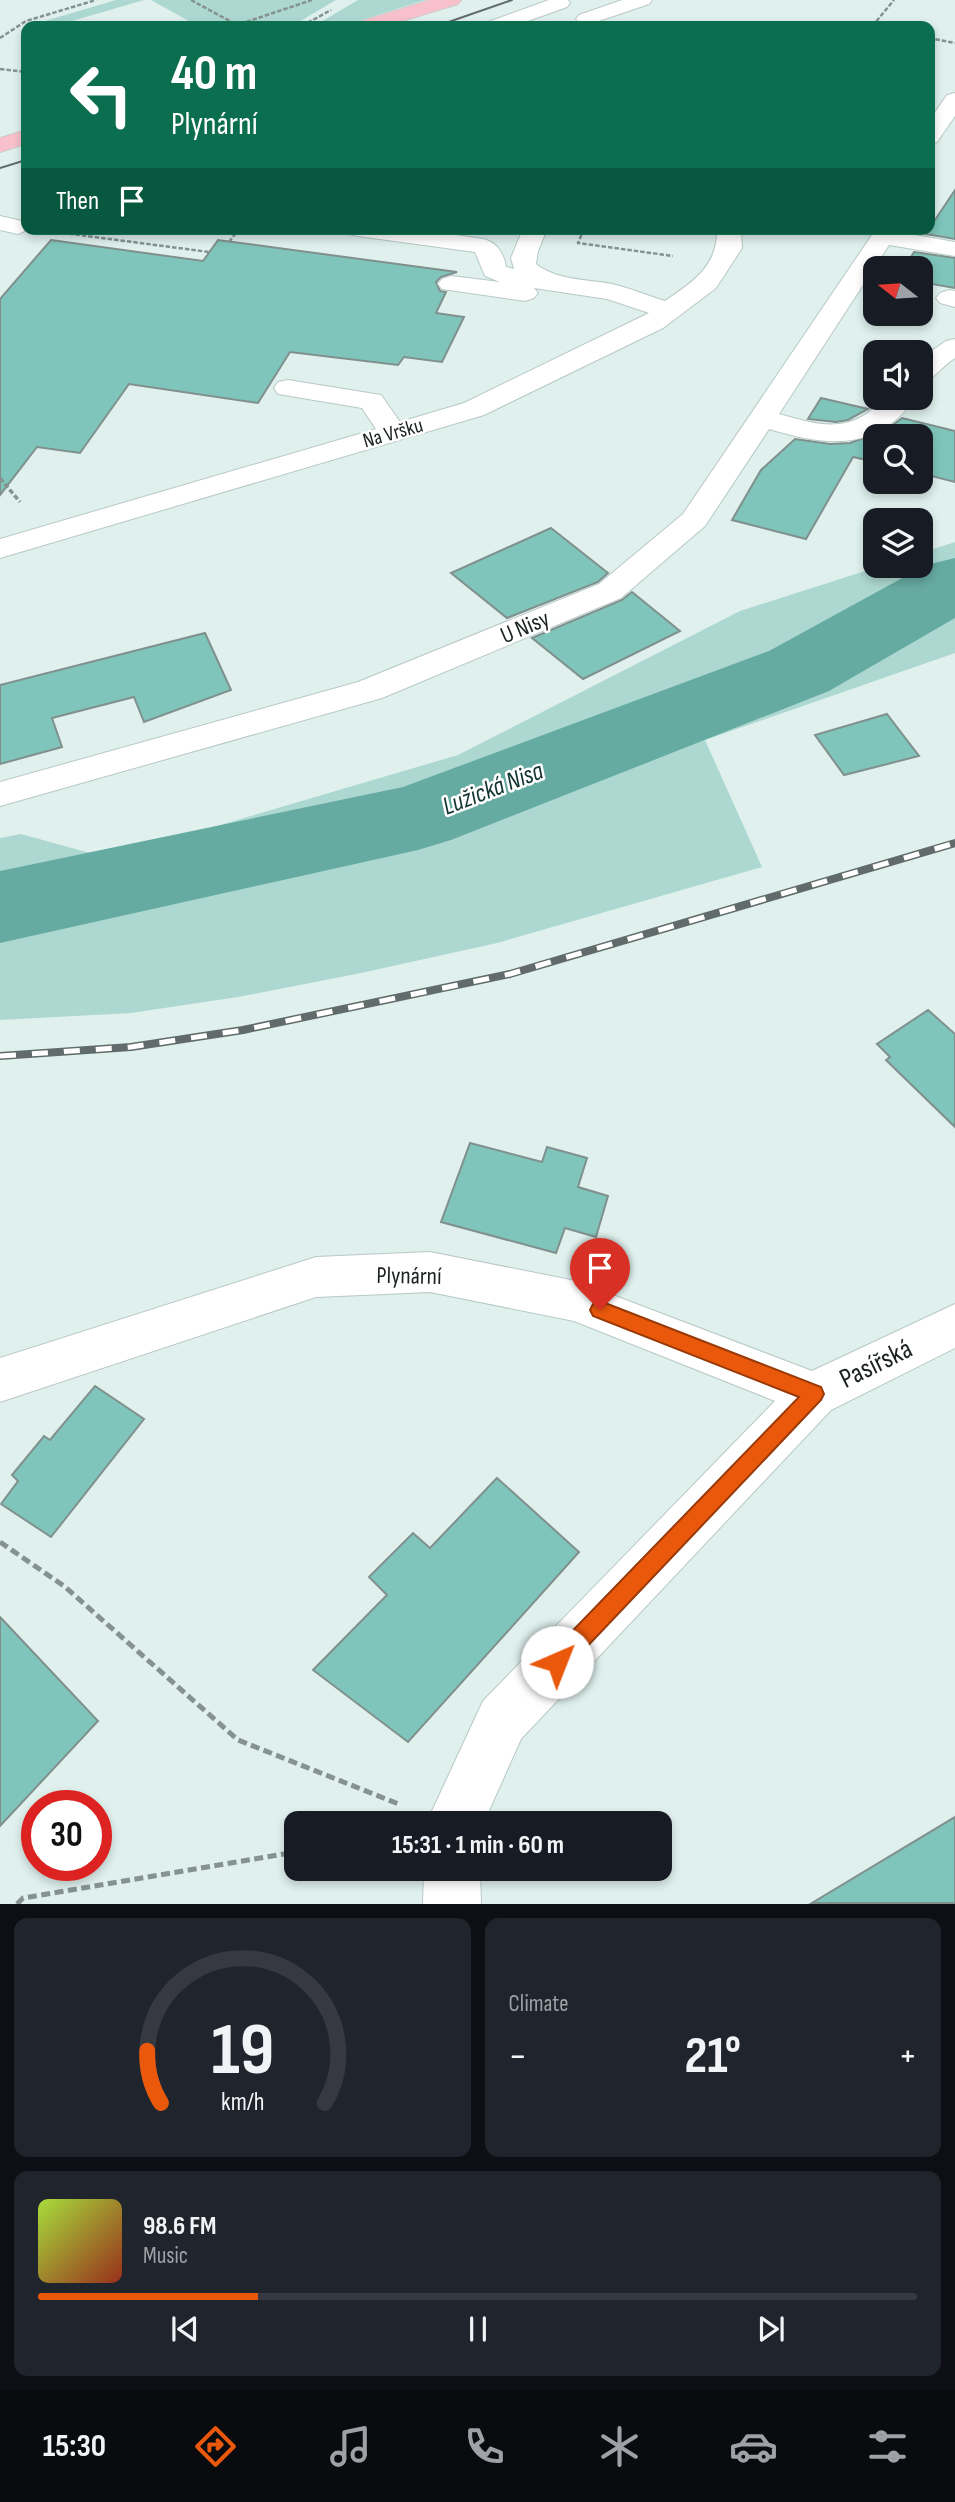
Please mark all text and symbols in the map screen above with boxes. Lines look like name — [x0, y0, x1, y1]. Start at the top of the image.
text: 40 m — [171, 45, 257, 104]
icon: left — [56, 49, 147, 140]
text: Plynární — [171, 105, 258, 144]
icon: arrive — [113, 182, 151, 220]
text: Then — [56, 186, 99, 217]
north arrow — [863, 256, 933, 326]
map controls — [863, 256, 933, 578]
button: sound — [863, 340, 933, 410]
street label: Na Vršku — [360, 413, 426, 453]
button: search — [863, 424, 933, 494]
button: layers — [863, 508, 933, 578]
street label: U Nisy — [496, 604, 554, 650]
water label: Lužická Nisa — [438, 755, 548, 822]
pin — [570, 1238, 630, 1310]
icon: arrive — [581, 1249, 619, 1287]
street label: Plynární — [376, 1261, 442, 1291]
street label: Pasířská — [834, 1332, 918, 1396]
position arrow — [520, 1625, 594, 1699]
speed limit sign: 30 — [21, 1790, 112, 1881]
text: 15:31 · 1 min · 60 m — [392, 1830, 564, 1861]
text: Climate — [509, 1990, 568, 2018]
text: 19 — [211, 2008, 274, 2096]
text: 21° — [685, 2025, 741, 2088]
text: − — [509, 2034, 527, 2079]
text: + — [898, 2034, 917, 2079]
text: km/h — [221, 2087, 264, 2118]
text: 98.6 FM — [143, 2211, 217, 2242]
text: Music — [143, 2242, 188, 2270]
icon: previous — [166, 2310, 204, 2348]
icon: pause — [459, 2310, 497, 2348]
icon: next — [752, 2310, 790, 2348]
icon: directions — [191, 2422, 240, 2471]
icon: music — [326, 2422, 375, 2471]
icon: phone — [460, 2422, 509, 2471]
icon: climate — [595, 2422, 644, 2471]
icon: car — [729, 2422, 778, 2471]
icon: filters — [863, 2422, 912, 2471]
text: 15:30 — [43, 2427, 106, 2466]

